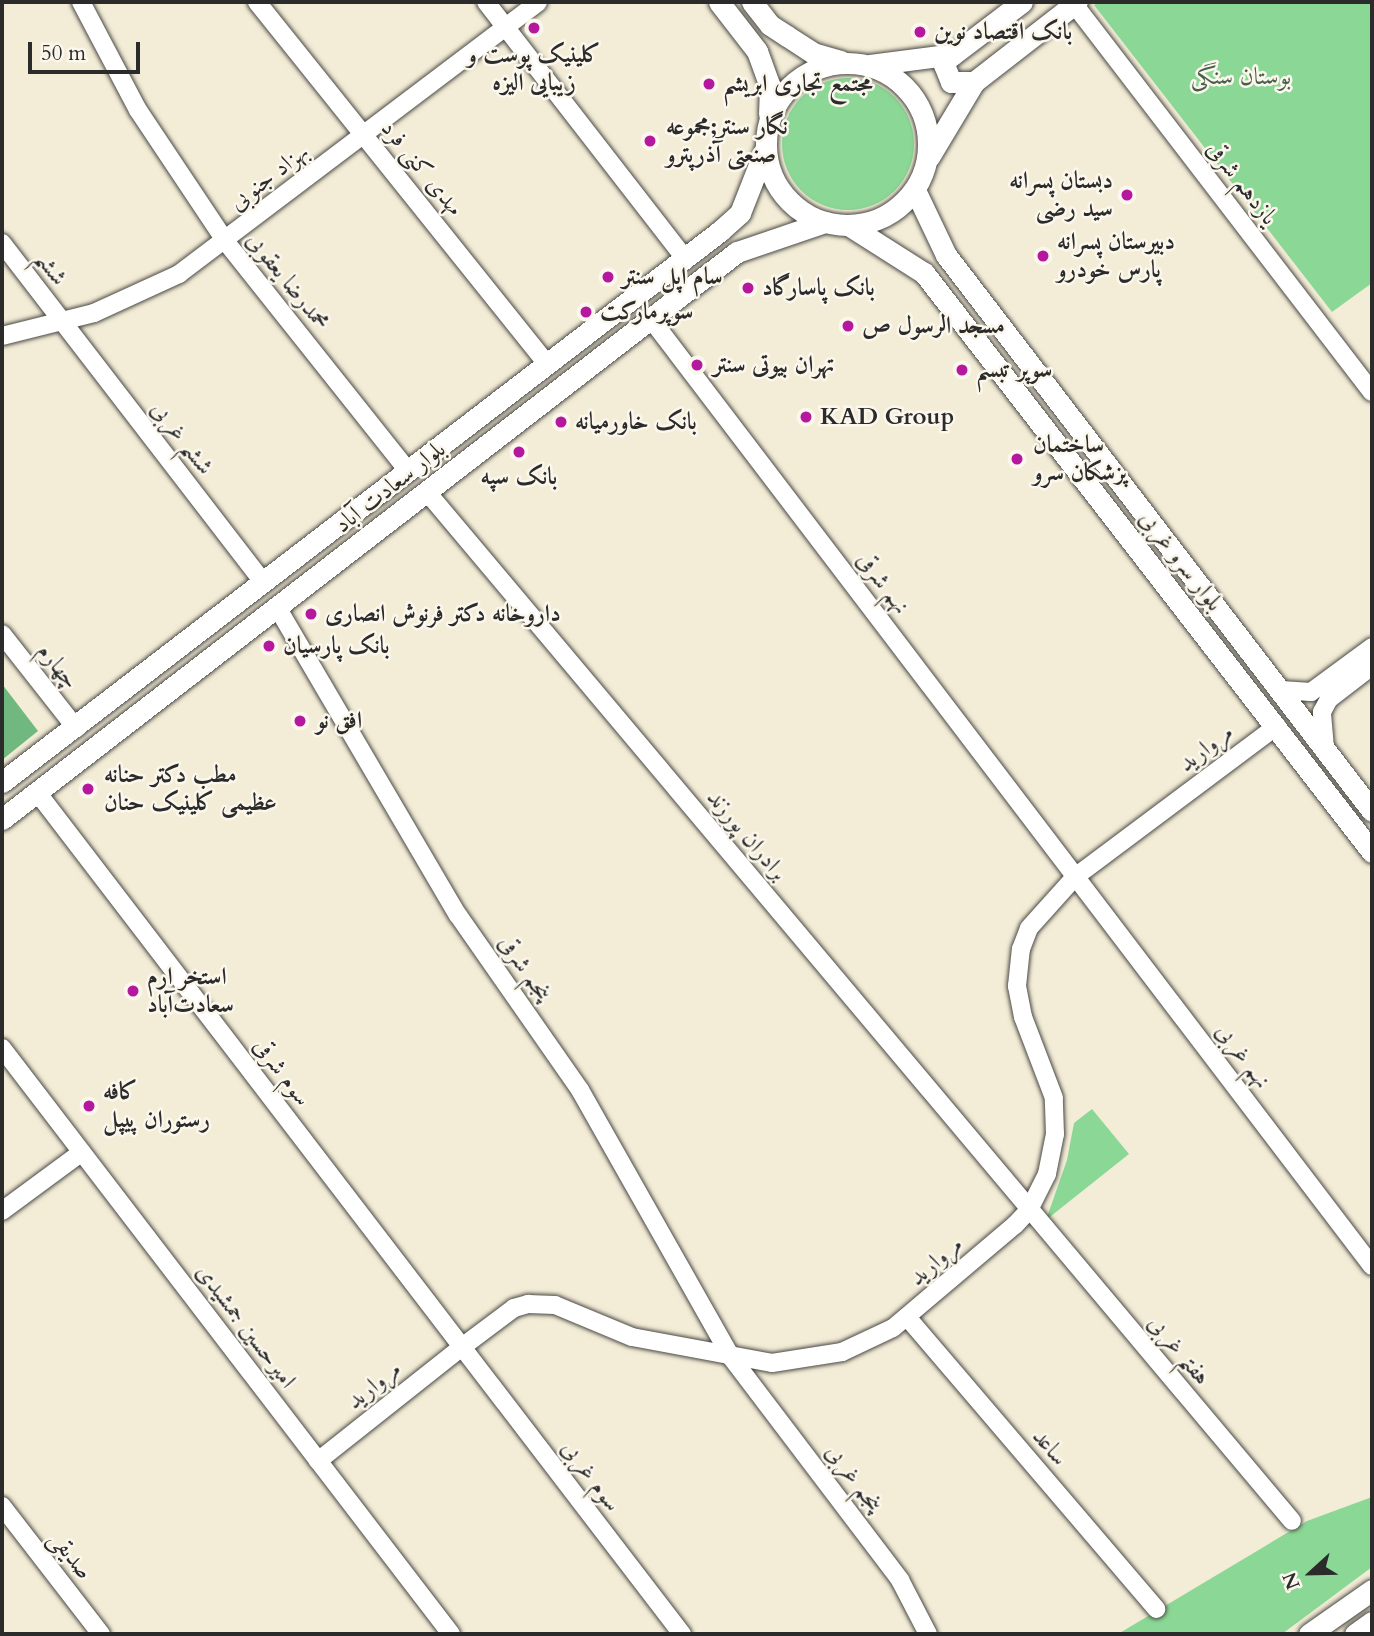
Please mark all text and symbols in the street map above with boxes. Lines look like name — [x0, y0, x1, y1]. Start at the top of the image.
marker: کلینیک پوست و زیبایی الیزه — [524, 18, 544, 38]
place label: بانک اقتصاد نوین — [934, 18, 1072, 46]
marker: بانک اقتصاد نوین — [912, 24, 928, 40]
scale bar — [32, 28, 144, 72]
text: 50 m — [41, 39, 86, 68]
place label: کلینیک پوست و زیبایی الیزه — [467, 41, 601, 97]
park label: بوستان سنگی — [1191, 63, 1291, 91]
place label: مجتمع تجاری ابریشم — [723, 70, 873, 98]
marker: مجتمع تجاری ابریشم — [701, 76, 717, 92]
place label: نگار سنتر;مجموعه صنعتی آذرپترو — [666, 113, 788, 169]
street label: مهدی کنی فرد — [375, 114, 469, 222]
marker: نگار سنتر;مجموعه صنعتی آذرپترو — [640, 131, 660, 151]
street label: یازدهم شرقی — [1200, 135, 1284, 231]
street label: بهزاد جنوبی — [224, 137, 314, 217]
place label: دبستان پسرانه سید رضی — [1009, 167, 1113, 223]
marker: دبستان پسرانه سید رضی — [1119, 187, 1135, 203]
street label: محمدرضا یعقوبی — [240, 226, 336, 336]
place label: دبیرستان پسرانه پارس خودرو — [1057, 228, 1175, 284]
street label: ششم — [29, 245, 73, 291]
marker: دبیرستان پسرانه پارس خودرو — [1035, 248, 1051, 264]
place label: سام اپل سنتر — [622, 263, 723, 291]
marker: سام اپل سنتر — [600, 269, 616, 285]
place label: بانک پاسارگاد — [762, 274, 875, 302]
marker: بانک پاسارگاد — [740, 280, 756, 296]
place label: سوپرمارکت — [600, 298, 693, 326]
marker: سوپرمارکت — [578, 304, 594, 320]
place label: مسجد الرسول ص — [862, 312, 1005, 340]
marker: مسجد الرسول ص — [840, 318, 856, 334]
place label: تهران بیوتی سنتر — [713, 351, 834, 379]
marker: تهران بیوتی سنتر — [687, 355, 707, 375]
place label: سوپر تبسم — [976, 356, 1052, 384]
marker: سوپر تبسم — [954, 362, 970, 378]
street label: ششم غربی — [144, 396, 220, 480]
place label: KAD Group — [820, 403, 954, 431]
place label: بانک خاورمیانه — [575, 408, 697, 436]
marker: KAD Group — [798, 409, 814, 425]
marker: بانک خاورمیانه — [553, 414, 569, 430]
place label: ساختمان پزشکان سرو — [1033, 431, 1127, 487]
street label: بلوار سعادت آباد — [329, 435, 451, 539]
marker: بانک سپه — [511, 444, 527, 460]
marker: ساختمان پزشکان سرو — [1007, 449, 1027, 469]
place label: بانک سپه — [481, 463, 557, 491]
street label: بلوار سرو غربی — [1133, 505, 1229, 617]
street label: نهم شرقی — [850, 546, 916, 620]
place label: داروخانه دکتر فرنوش انصاری — [325, 600, 561, 628]
marker: داروخانه دکتر فرنوش انصاری — [303, 606, 319, 622]
place label: بانک پارسیان — [283, 632, 390, 660]
street label: چهارم — [31, 637, 85, 695]
marker: بانک پارسیان — [261, 638, 277, 654]
place label: افق نو — [316, 707, 362, 735]
marker: افق نو — [290, 711, 310, 731]
street label: مروارید — [1173, 718, 1239, 778]
place label: مطب دکتر حنانه عظیمی کلینیک حنان — [104, 761, 277, 817]
marker: مطب دکتر حنانه عظیمی کلینیک حنان — [78, 779, 98, 799]
street label: برادران پورزند — [701, 784, 793, 886]
street label: پنجم شرقی — [492, 929, 558, 1007]
place label: استخر ارم سعادت‌آباد — [147, 963, 234, 1019]
marker: استخر ارم سعادت‌آباد — [125, 983, 141, 999]
street label: نهم غربی — [1209, 1018, 1277, 1094]
street label: سوم شرقی — [247, 1032, 317, 1112]
place label: کافه رستوران پیپل — [103, 1078, 210, 1134]
marker: کافه رستوران پیپل — [81, 1098, 97, 1114]
street label: مروارید — [903, 1230, 969, 1292]
street label: امیرحسین جمشیدی — [190, 1258, 302, 1394]
street label: هفتم غربی — [1142, 1309, 1216, 1391]
street label: مروارید — [341, 1355, 407, 1415]
street label: ساعد — [1026, 1423, 1074, 1471]
street label: سوم غربی — [555, 1435, 627, 1517]
street label: پنجم غربی — [819, 1438, 889, 1518]
street label: صدیقی — [43, 1525, 99, 1585]
north arrow — [1276, 1538, 1346, 1608]
text: N — [1276, 1568, 1307, 1593]

